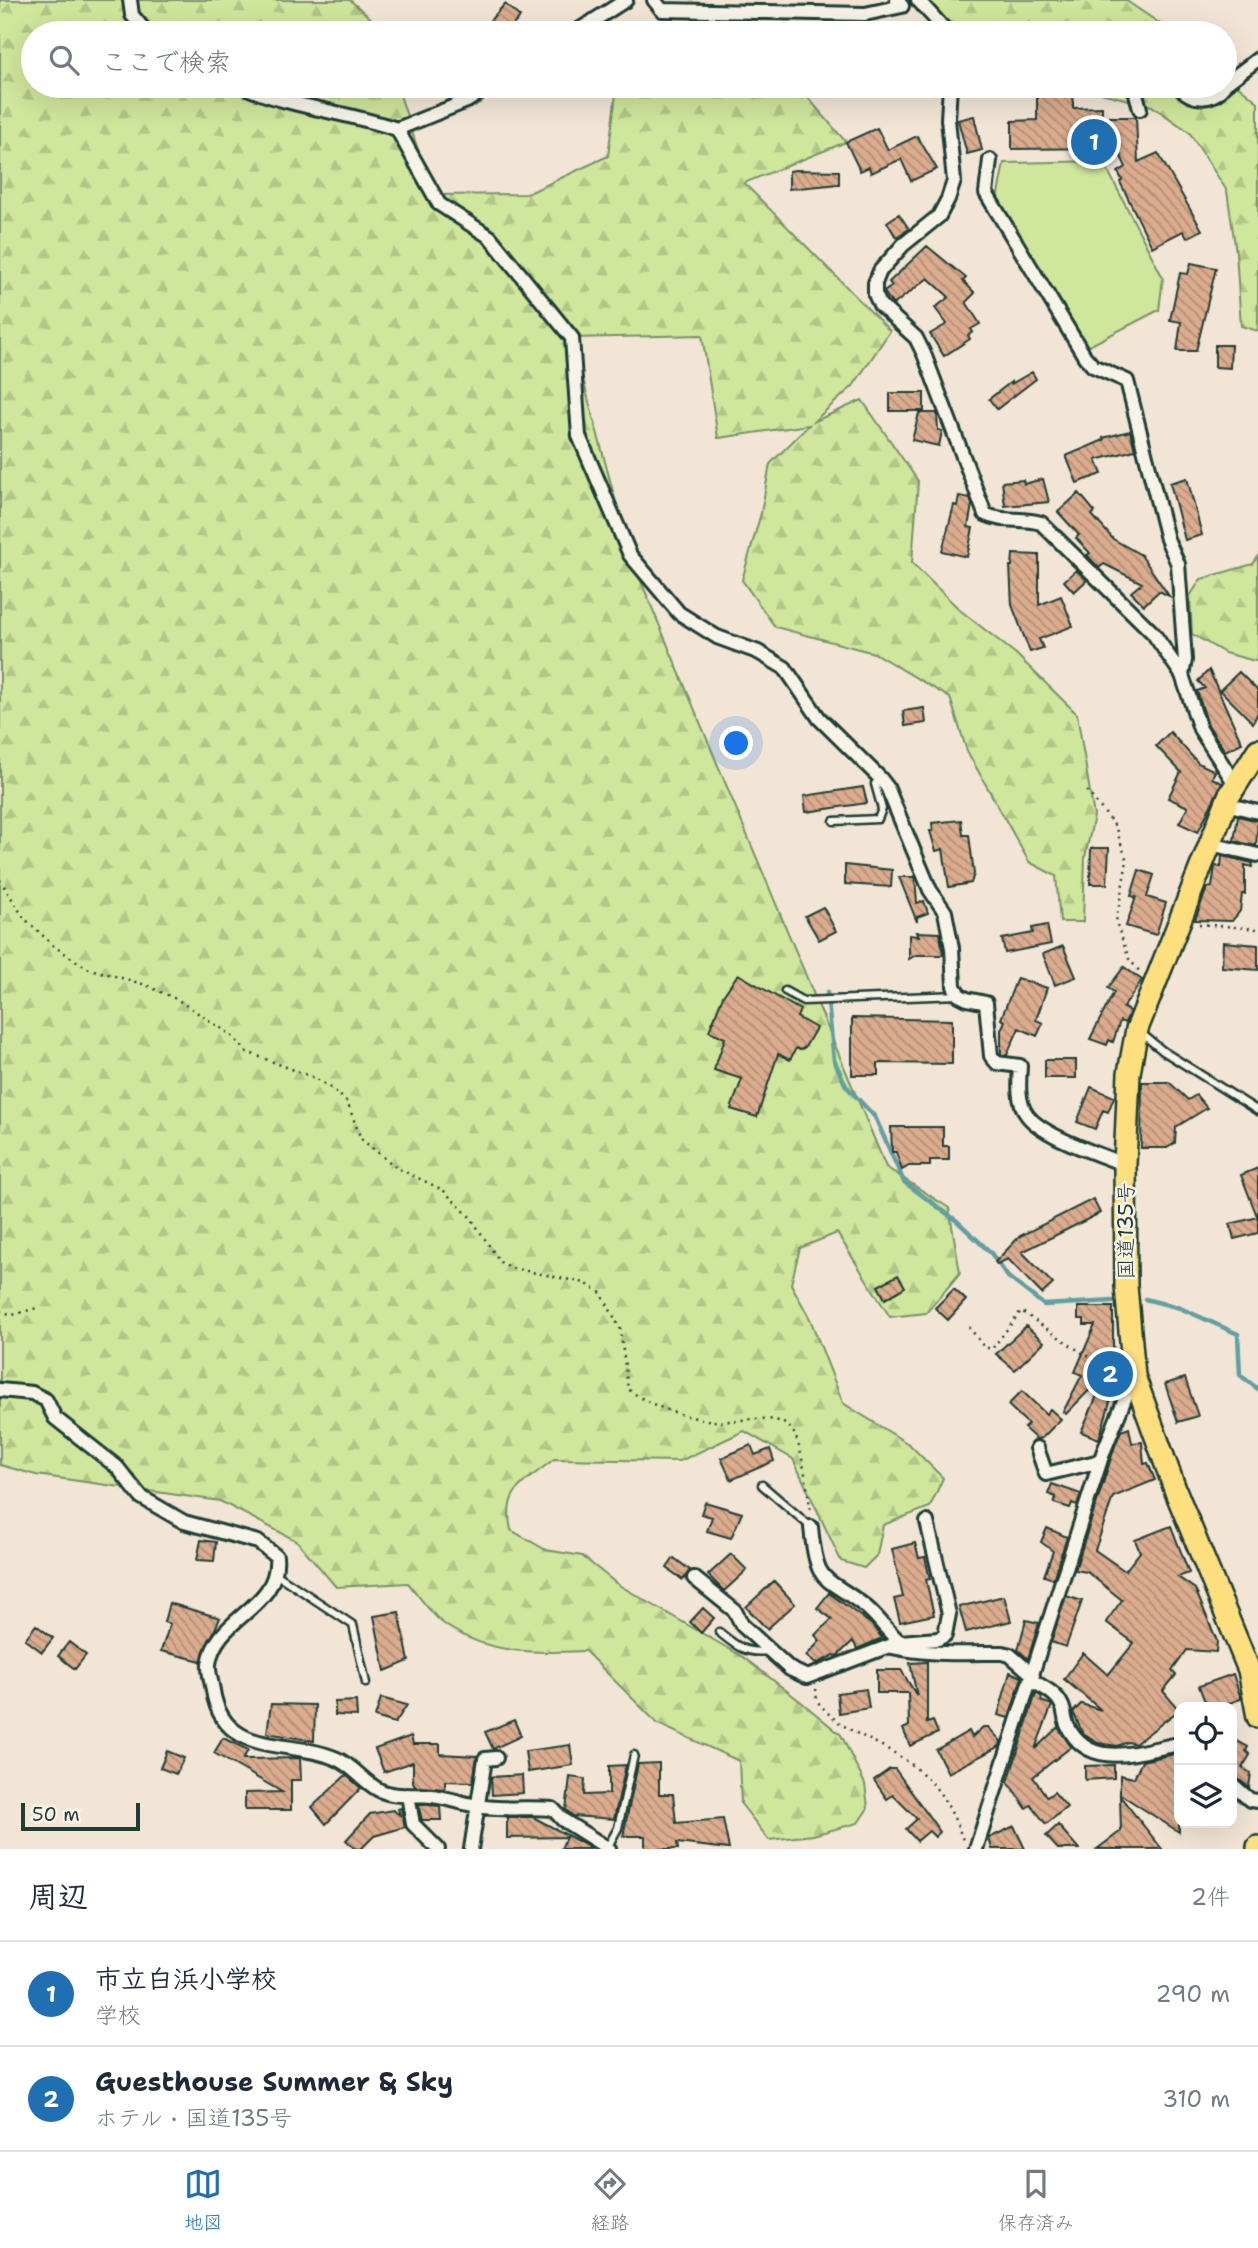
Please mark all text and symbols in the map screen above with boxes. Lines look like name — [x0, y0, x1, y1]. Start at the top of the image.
search box — [21, 21, 1237, 98]
icon: search — [45, 41, 83, 79]
text: ここで検索 — [101, 44, 231, 79]
pin: 1 — [1071, 116, 1117, 168]
your location — [719, 726, 753, 760]
street label: 国道135号 — [1112, 1182, 1140, 1280]
pin: 2 — [1087, 1348, 1133, 1400]
map controls — [1174, 1702, 1237, 1828]
button: locate — [1174, 1702, 1237, 1765]
button: layers — [1174, 1765, 1237, 1828]
scale bar — [21, 1800, 140, 1832]
text: 50 m — [32, 1802, 80, 1827]
text: 周辺 — [28, 1876, 88, 1917]
text: 2件 — [1191, 1882, 1230, 1912]
text: 市立白浜小学校 — [95, 1961, 277, 1996]
text: 1 — [46, 1979, 56, 2009]
text: 290 m — [1156, 1979, 1230, 2009]
text: 学校 — [95, 2000, 141, 2030]
text: Guesthouse Summer & Sky — [95, 2064, 453, 2099]
text: 2 — [43, 2084, 59, 2114]
text: 310 m — [1162, 2084, 1230, 2114]
text: ホテル · 国道135号 — [95, 2103, 292, 2133]
tab: 地図 — [184, 2165, 222, 2235]
tab: 経路 — [591, 2165, 629, 2235]
tab: 保存済み — [998, 2165, 1074, 2235]

